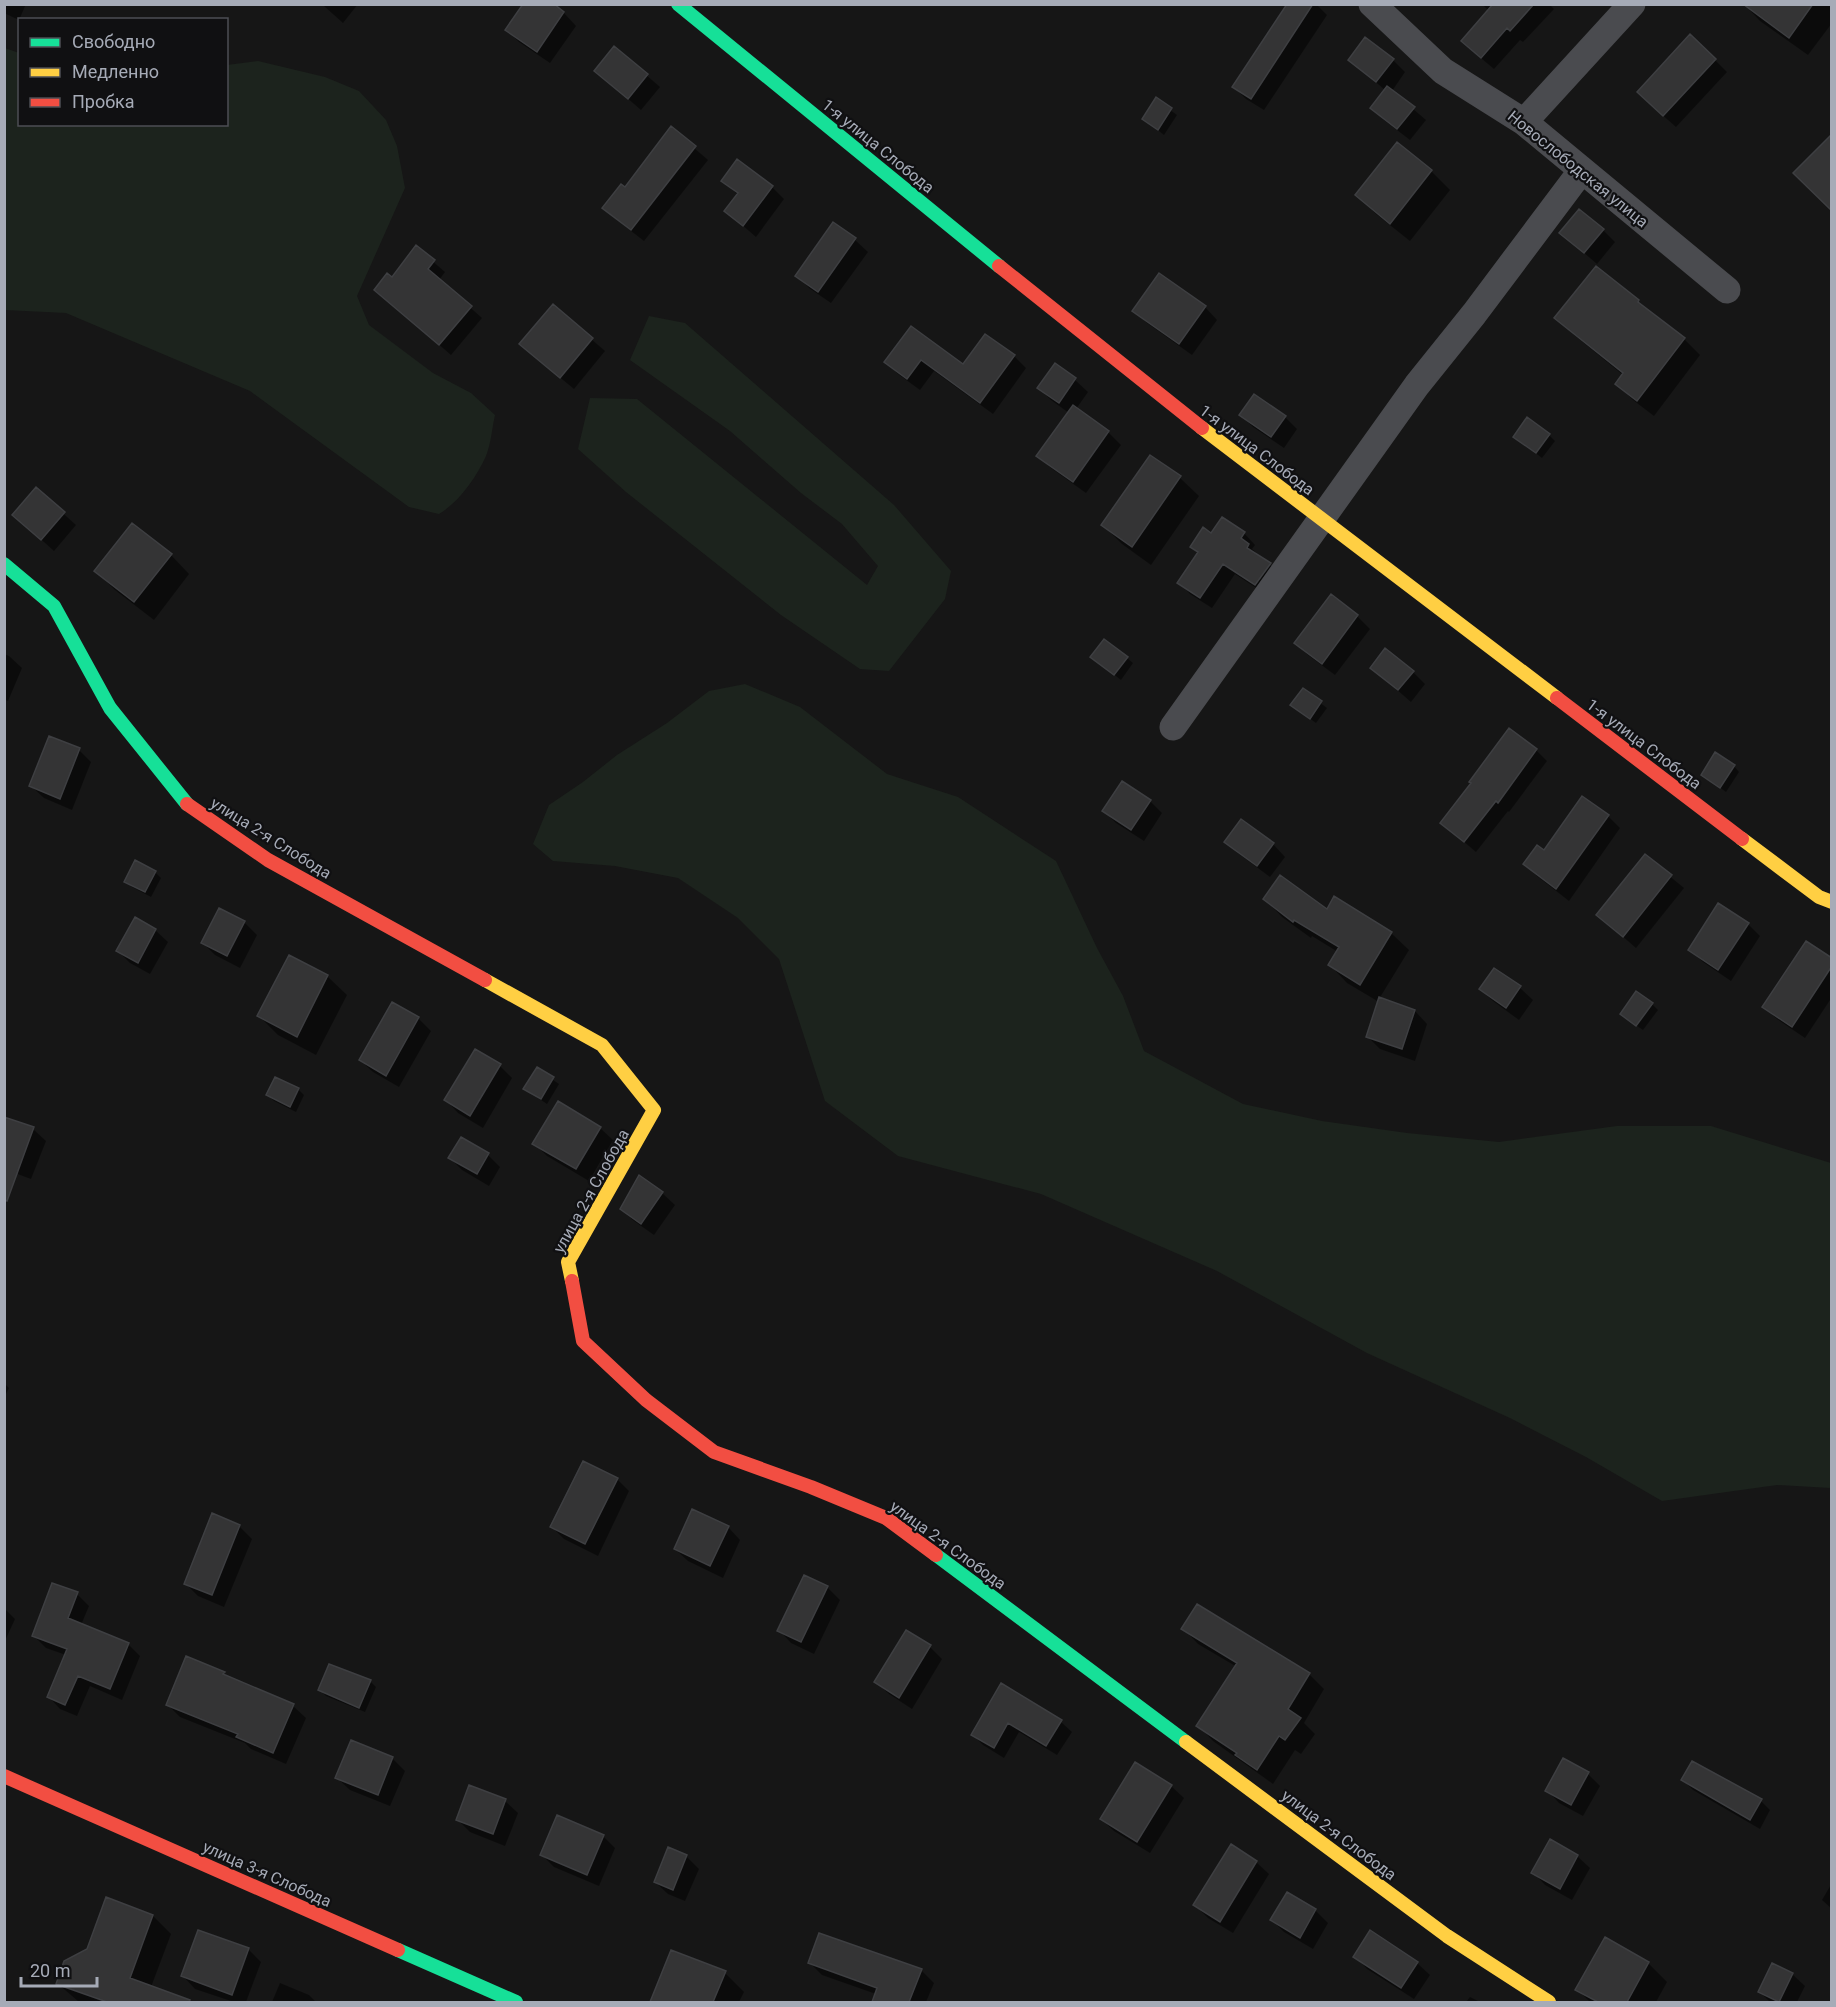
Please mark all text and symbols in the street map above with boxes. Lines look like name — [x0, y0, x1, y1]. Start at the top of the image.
legend — [18, 18, 228, 126]
text: Свободно — [72, 31, 155, 52]
text: Медленно — [72, 61, 159, 82]
text: Пробка — [72, 91, 135, 112]
street label: 1-я улица Слобода — [818, 95, 938, 197]
street label: Новослободская улица — [1504, 107, 1652, 231]
street label: 1-я улица Слобода — [1196, 401, 1318, 499]
street label: 1-я улица Слобода — [1583, 695, 1705, 793]
street label: улица 2-я Слобода — [207, 793, 335, 883]
street label: улица 2-я Слобода — [549, 1126, 633, 1256]
street label: улица 2-я Слобода — [886, 1497, 1010, 1593]
street label: улица 2-я Слобода — [1278, 1786, 1400, 1884]
street label: улица 3-я Слобода — [200, 1837, 334, 1911]
scale bar — [21, 1950, 98, 1988]
text: 20 m — [30, 1960, 70, 1981]

